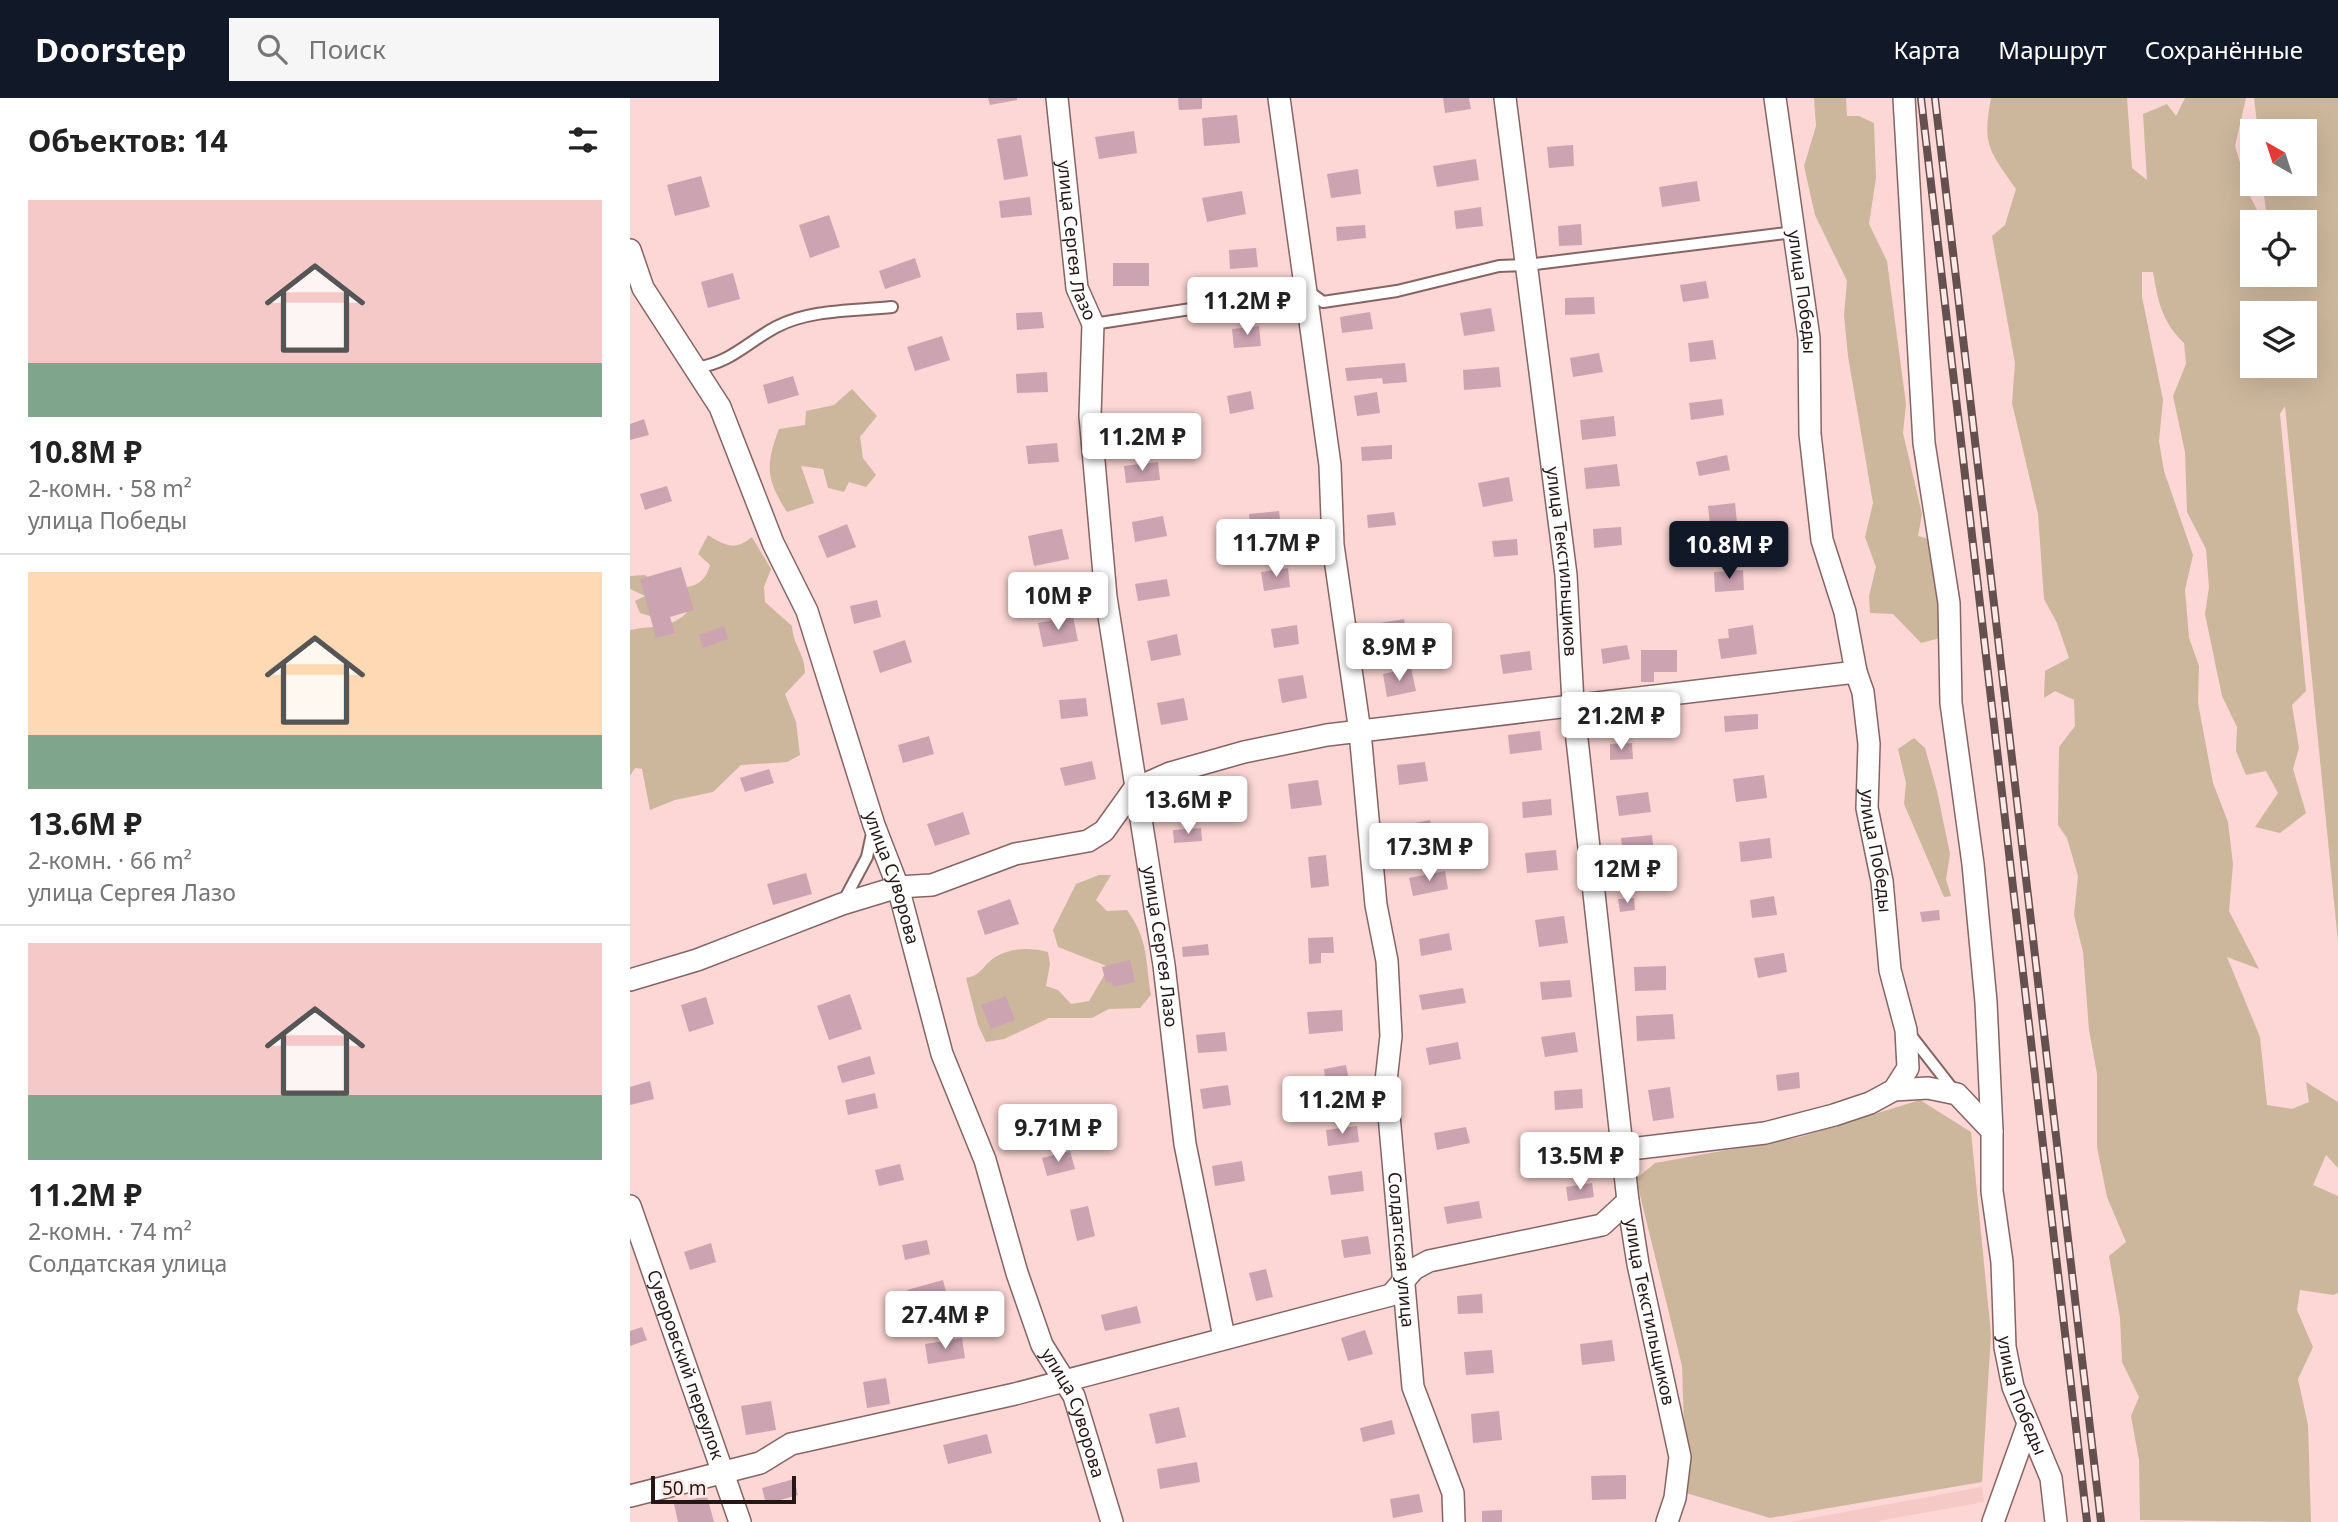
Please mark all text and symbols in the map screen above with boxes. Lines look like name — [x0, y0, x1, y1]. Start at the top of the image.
search box — [229, 18, 719, 81]
text: Doorstep — [35, 27, 187, 72]
icon: search — [253, 30, 291, 68]
text: Поиск — [309, 31, 386, 67]
text: Карта — [1893, 33, 1960, 66]
text: Маршрут — [1998, 33, 2107, 66]
text: Сохранённые — [2145, 33, 2303, 66]
north arrow — [2240, 119, 2317, 196]
map controls — [2240, 119, 2317, 378]
text: Объектов: 14 — [28, 120, 228, 161]
icon: filters — [564, 121, 602, 159]
street label: улица Сергея Лазо — [1053, 159, 1103, 324]
button: locate — [2240, 210, 2317, 287]
street label: улица Победы — [1783, 228, 1822, 354]
icon: home — [252, 245, 378, 371]
pin: 11.2M ₽ — [1182, 278, 1312, 337]
text: 11.2M ₽ — [1203, 284, 1291, 316]
button: layers — [2240, 301, 2317, 378]
pin: 11.2M ₽ — [1077, 414, 1207, 473]
text: 11.2M ₽ — [1098, 420, 1186, 452]
text: 10.8M ₽ — [28, 431, 142, 472]
street label: улица Текстильщиков — [1541, 465, 1583, 657]
text: 2-комн. · 58 m² — [28, 472, 192, 504]
text: улица Победы — [28, 504, 187, 536]
pin: 11.7M ₽ — [1211, 519, 1341, 579]
pin: 10.8M ₽ — [1664, 522, 1794, 581]
text: 11.7M ₽ — [1232, 526, 1320, 558]
text: 10.8M ₽ — [1685, 528, 1773, 560]
pin: 10M ₽ — [1009, 573, 1107, 632]
text: 10M ₽ — [1024, 579, 1092, 611]
icon: home — [252, 617, 378, 743]
pin: 8.9M ₽ — [1342, 624, 1456, 683]
text: 8.9M ₽ — [1362, 630, 1436, 662]
pin: 21.2M ₽ — [1556, 692, 1686, 752]
text: 21.2M ₽ — [1577, 699, 1665, 731]
pin: 13.6M ₽ — [1123, 776, 1253, 836]
text: 13.6M ₽ — [1144, 783, 1232, 815]
street label: улица Победы — [1856, 789, 1898, 913]
text: 13.6M ₽ — [28, 803, 142, 844]
street label: улица Суворова — [859, 808, 926, 947]
pin: 17.3M ₽ — [1364, 824, 1494, 883]
text: 17.3M ₽ — [1385, 830, 1473, 862]
text: 2-комн. · 66 m² — [28, 844, 192, 876]
pin: 12M ₽ — [1578, 846, 1676, 905]
text: 12M ₽ — [1593, 852, 1661, 884]
street label: улица Сергея Лазо — [1138, 864, 1184, 1029]
text: улица Сергея Лазо — [28, 876, 236, 908]
icon: home — [252, 988, 378, 1114]
pin: 11.2M ₽ — [1277, 1076, 1407, 1136]
text: 11.2M ₽ — [1298, 1083, 1386, 1115]
pin: 9.71M ₽ — [993, 1104, 1123, 1164]
text: 9.71M ₽ — [1014, 1111, 1102, 1143]
pin: 13.5M ₽ — [1515, 1132, 1645, 1192]
text: 13.5M ₽ — [1536, 1139, 1624, 1171]
street label: Солдатская улица — [1383, 1171, 1421, 1328]
text: 11.2M ₽ — [28, 1174, 142, 1215]
text: 2-комн. · 74 m² — [28, 1215, 192, 1247]
street label: улица Текстильщиков — [1620, 1216, 1681, 1407]
text: Солдатская улица — [28, 1247, 227, 1279]
street label: Суворовский переулок — [642, 1266, 730, 1463]
pin: 27.4M ₽ — [880, 1292, 1010, 1351]
text: 27.4M ₽ — [901, 1298, 989, 1330]
street label: улица Победы — [1994, 1335, 2053, 1458]
street label: улица Суворова — [1036, 1343, 1111, 1481]
scale bar — [651, 1473, 796, 1505]
text: 50 m — [662, 1475, 706, 1501]

